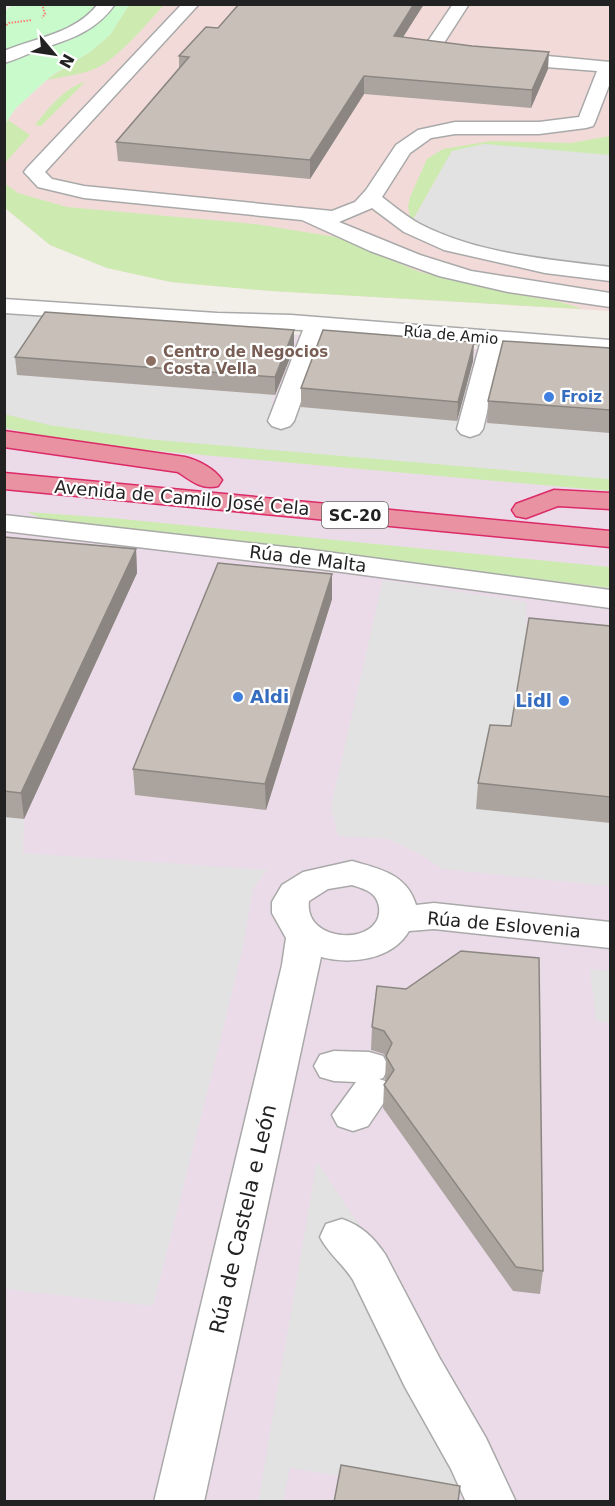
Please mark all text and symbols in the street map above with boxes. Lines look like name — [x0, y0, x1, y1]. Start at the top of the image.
north arrow — [24, 24, 84, 84]
text: N — [55, 51, 78, 71]
street label: Rúa de Amio — [403, 322, 499, 348]
place label: Centro de Negocios Costa Vella — [163, 343, 328, 378]
marker: Centro de Negocios Costa Vella — [144, 354, 158, 368]
place label: Froiz — [561, 388, 602, 406]
marker: Froiz — [542, 390, 556, 404]
street label: Avenida de Camilo José Cela — [54, 476, 310, 519]
road number: SC-20 — [322, 502, 388, 528]
street label: Rúa de Malta — [248, 541, 368, 576]
place label: Aldi — [250, 686, 289, 707]
marker: Aldi — [231, 690, 245, 704]
place label: Lidl — [515, 690, 552, 711]
marker: Lidl — [557, 694, 571, 708]
street label: Rúa de Eslovenia — [426, 907, 582, 942]
street label: Rúa de Castela e León — [205, 1102, 281, 1336]

